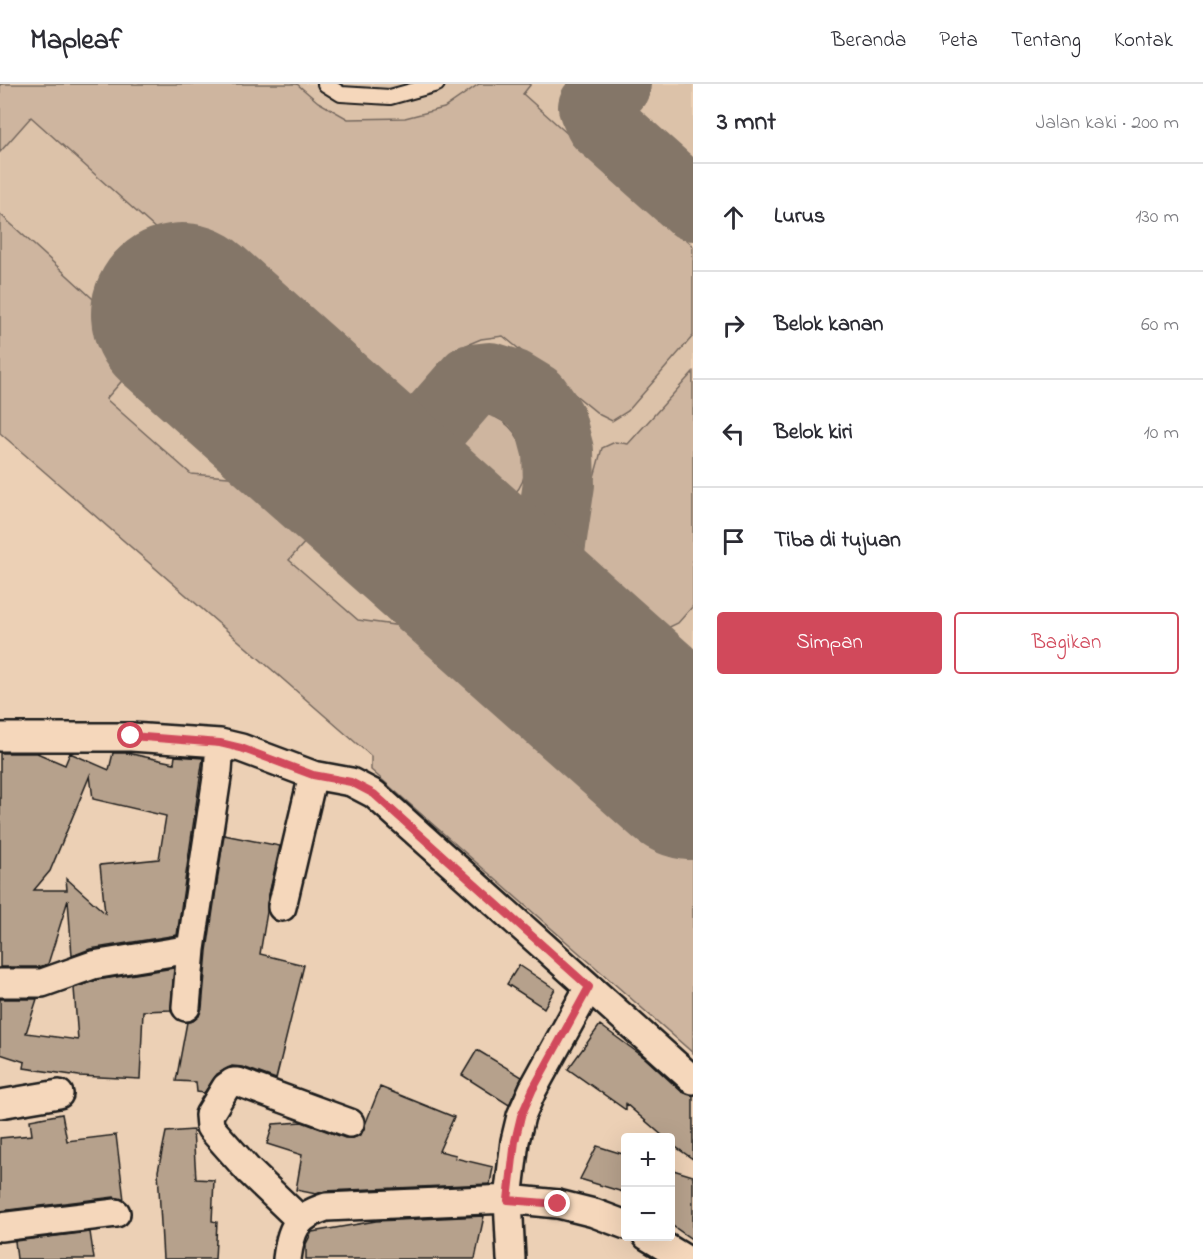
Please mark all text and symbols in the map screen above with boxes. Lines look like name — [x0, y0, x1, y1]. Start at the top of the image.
text: Mapleaf — [30, 21, 122, 62]
text: Beranda — [831, 26, 906, 56]
text: Peta — [939, 26, 978, 56]
text: Tentang — [1011, 26, 1081, 56]
text: Kontak — [1114, 26, 1173, 56]
text: 3 mnt — [717, 104, 776, 142]
text: Jalan kaki · 200 m — [1036, 109, 1179, 138]
icon: ahead — [717, 201, 750, 234]
text: Lurus — [774, 201, 825, 233]
text: 130 m — [1135, 203, 1179, 232]
icon: right — [717, 309, 750, 342]
text: Belok kanan — [774, 309, 883, 341]
text: 60 m — [1141, 311, 1179, 340]
icon: left — [717, 417, 750, 450]
text: Belok kiri — [774, 417, 853, 449]
text: 10 m — [1143, 419, 1179, 448]
icon: arrive — [717, 525, 750, 558]
text: Tiba di tujuan — [774, 525, 901, 557]
button: Simpan — [717, 612, 942, 674]
button: Bagikan — [954, 612, 1179, 674]
route start — [117, 722, 143, 748]
map controls — [621, 1133, 675, 1241]
button: + — [621, 1133, 675, 1187]
button: − — [621, 1187, 675, 1241]
route end — [544, 1190, 570, 1216]

